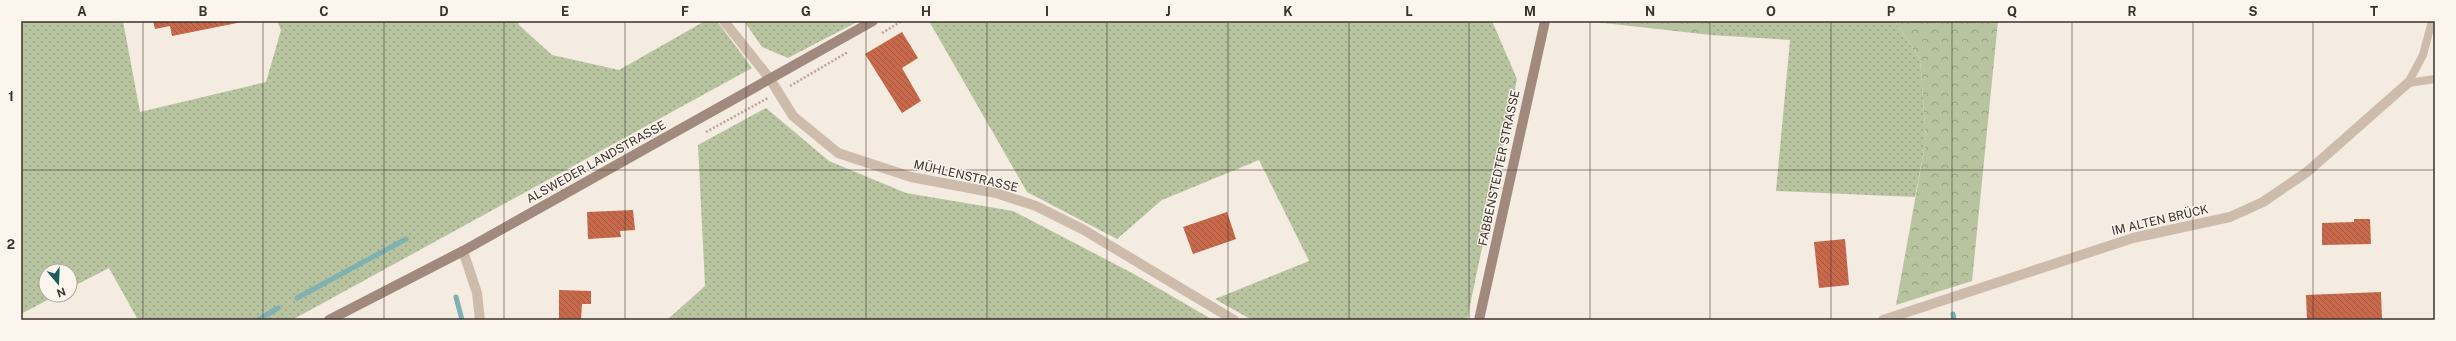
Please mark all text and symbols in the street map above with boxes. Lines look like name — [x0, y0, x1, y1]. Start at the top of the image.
text: A — [77, 4, 87, 19]
text: B — [199, 4, 208, 19]
text: C — [319, 4, 329, 19]
text: D — [439, 4, 449, 19]
text: E — [561, 4, 569, 19]
text: F — [681, 4, 689, 19]
text: G — [801, 4, 811, 19]
text: H — [921, 4, 931, 19]
text: I — [1045, 4, 1049, 19]
text: J — [1165, 4, 1171, 19]
text: K — [1283, 4, 1293, 19]
text: L — [1405, 4, 1413, 19]
text: M — [1524, 4, 1536, 19]
text: N — [1645, 4, 1655, 19]
text: O — [1766, 4, 1776, 19]
text: P — [1887, 4, 1896, 19]
text: Q — [2007, 4, 2017, 19]
text: R — [2127, 4, 2137, 19]
text: S — [2249, 4, 2258, 19]
text: T — [2370, 4, 2378, 19]
text: 1 — [8, 89, 14, 104]
street label: FABBENSTEDTER STRASSE — [1476, 89, 1522, 247]
street label: ALSWEDER LANDSTRASSE — [524, 118, 668, 206]
street label: MÜHLENSTRASSE — [912, 157, 1020, 195]
street label: IM ALTEN BRÜCK — [2110, 202, 2210, 238]
text: 2 — [7, 237, 15, 252]
north arrow — [38, 263, 78, 303]
text: N — [55, 285, 67, 300]

